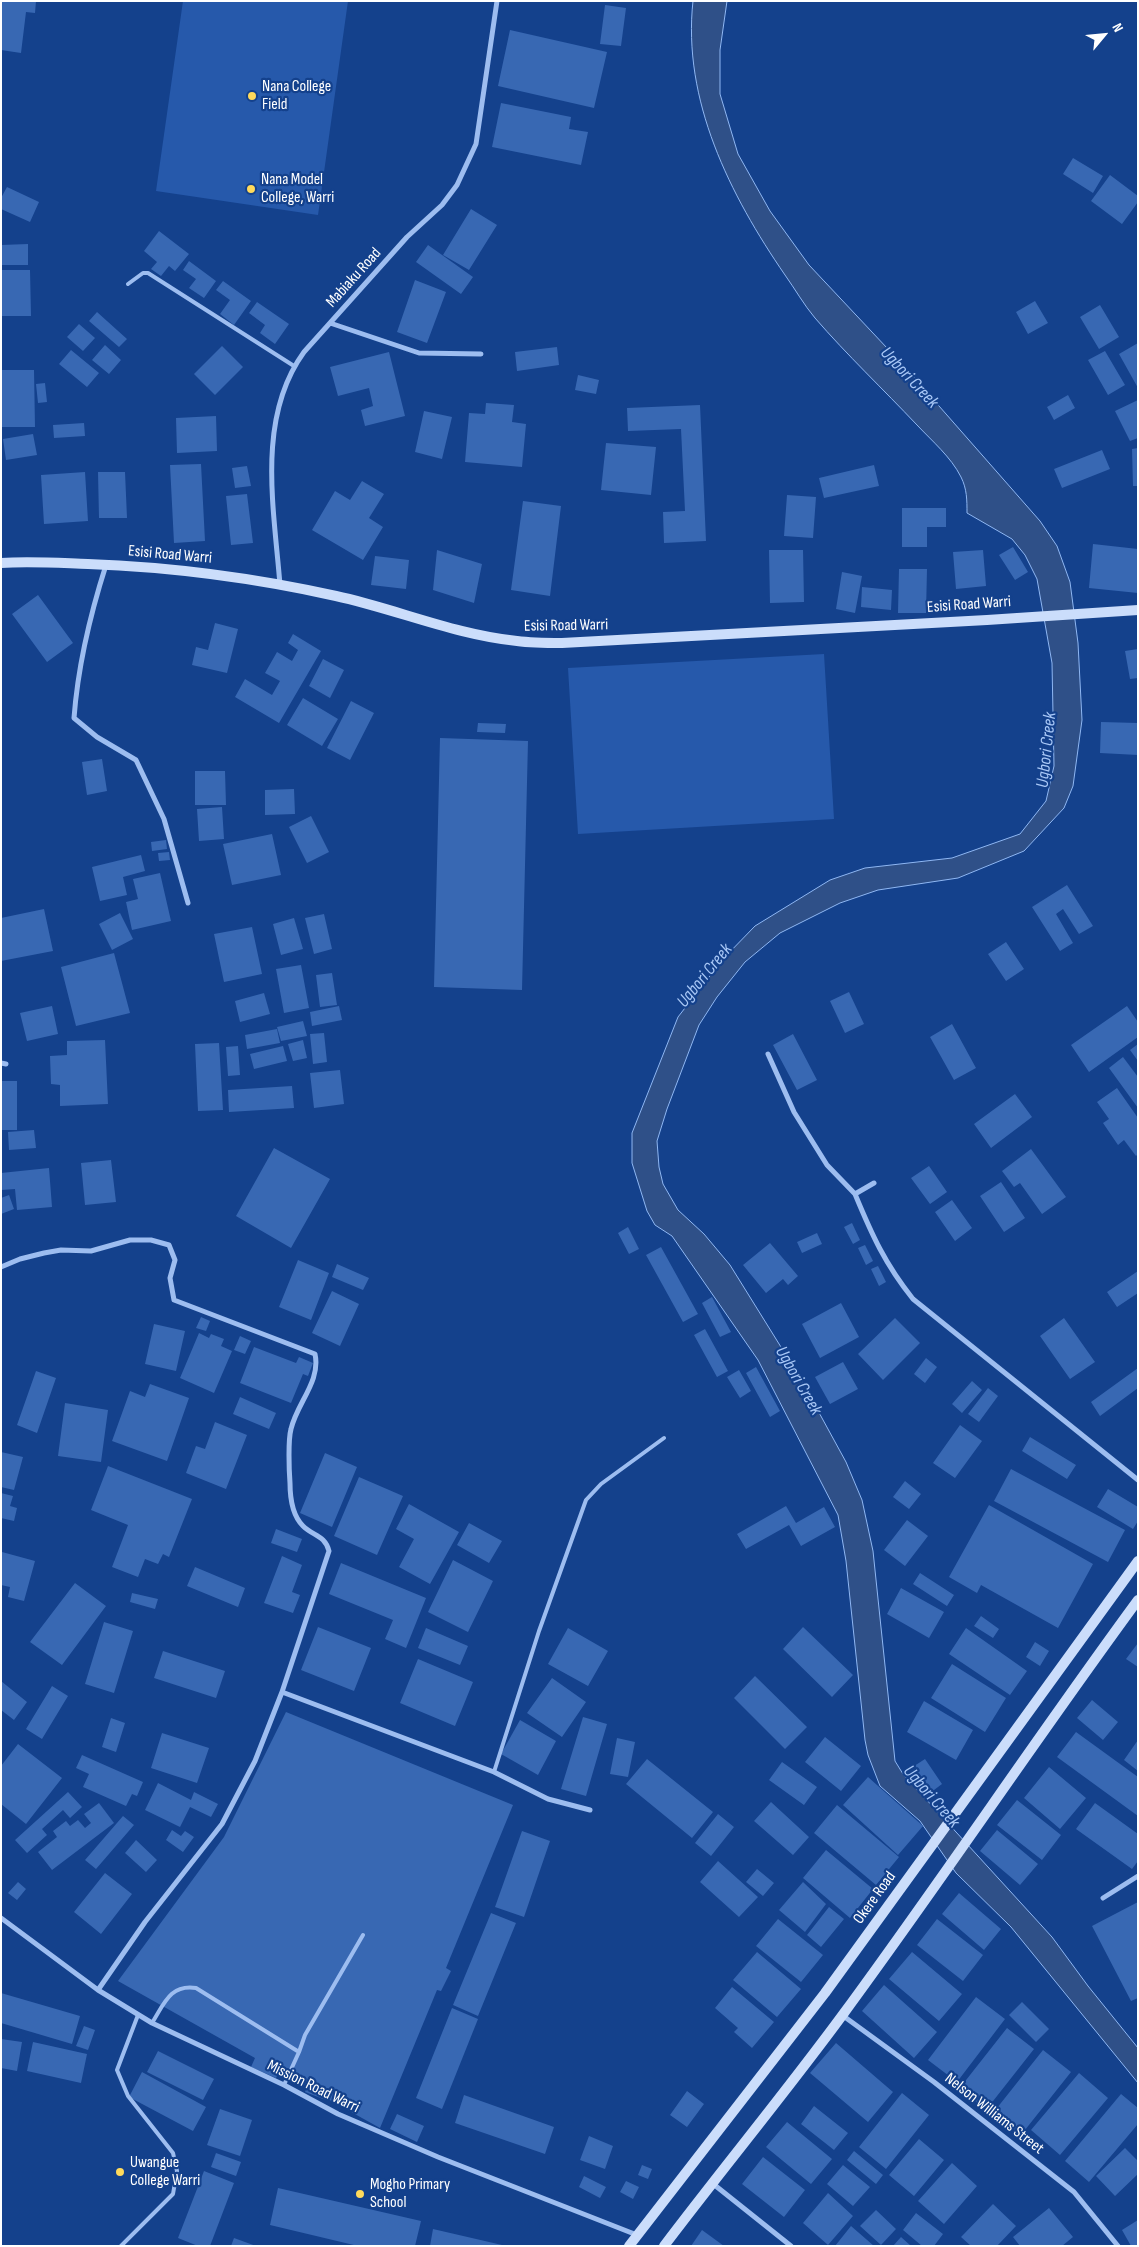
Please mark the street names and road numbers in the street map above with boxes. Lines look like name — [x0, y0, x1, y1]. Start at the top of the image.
street label: Mabiaku Road — [322, 244, 386, 312]
street label: Esisi Road Warri — [127, 542, 213, 568]
street label: Esisi Road Warri — [926, 592, 1012, 618]
street label: Esisi Road Warri — [524, 616, 608, 636]
street label: Okere Road — [850, 1868, 900, 1928]
street label: Mission Road Warri — [264, 2056, 362, 2118]
street label: Nelson Williams Street — [941, 2069, 1047, 2159]

